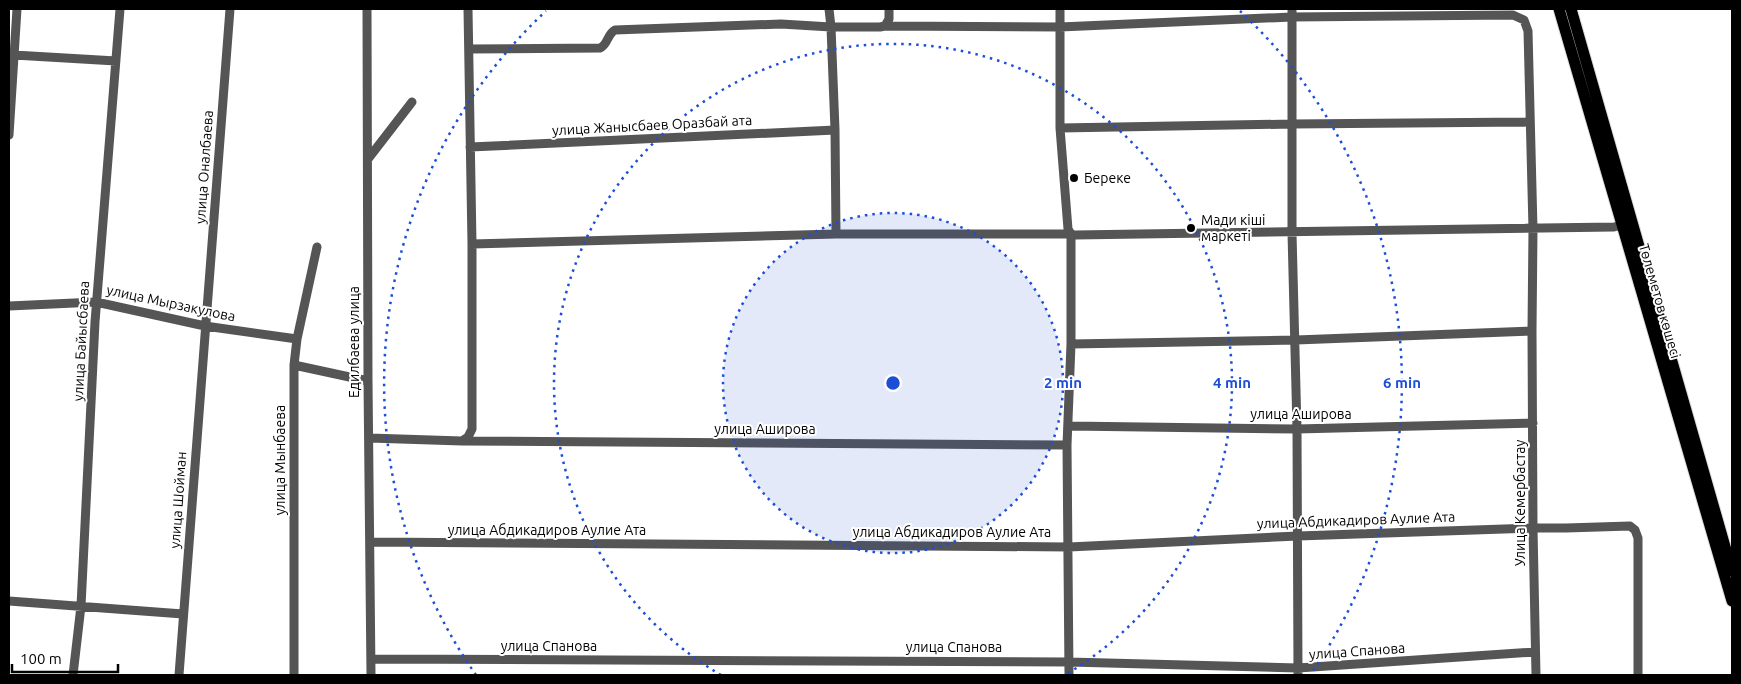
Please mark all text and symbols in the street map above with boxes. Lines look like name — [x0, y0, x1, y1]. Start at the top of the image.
street label: улица Оналбаева — [192, 110, 216, 224]
street label: улица Жанысбаев Оразбай ата — [552, 112, 752, 138]
place label: Береке — [1084, 170, 1131, 186]
marker: Береке — [1068, 172, 1080, 184]
place label: Мади кіші маркеті — [1201, 212, 1265, 244]
marker: Мади кіші маркеті — [1185, 222, 1197, 234]
street label: Төлеметов көшесі — [1636, 242, 1684, 360]
street label: улица Байысбаева — [70, 280, 92, 402]
street label: улица Мырзакулова — [105, 282, 237, 324]
street label: Едилбаева улица — [346, 286, 362, 398]
centre of rings — [884, 374, 902, 392]
text: 2 min — [1044, 374, 1082, 391]
text: 4 min — [1213, 374, 1251, 391]
text: 6 min — [1383, 374, 1421, 391]
street label: улица Мынбаева — [272, 405, 288, 515]
street label: улица Аширова — [1250, 406, 1352, 422]
street label: улица Аширова — [714, 421, 816, 437]
street label: Улица Кемербастау — [1512, 439, 1528, 566]
street label: улица Шойман — [167, 451, 189, 549]
street label: улица Абдикадиров Аулие Ата — [1256, 509, 1456, 531]
street label: улица Абдикадиров Аулие Ата — [448, 522, 646, 538]
street label: улица Абдикадиров Аулие Ата — [853, 524, 1051, 540]
street label: улица Спанова — [501, 638, 597, 654]
street label: улица Спанова — [906, 639, 1002, 655]
street label: улица Спанова — [1308, 640, 1406, 662]
scale bar — [12, 642, 119, 674]
text: 100 m — [20, 650, 62, 667]

